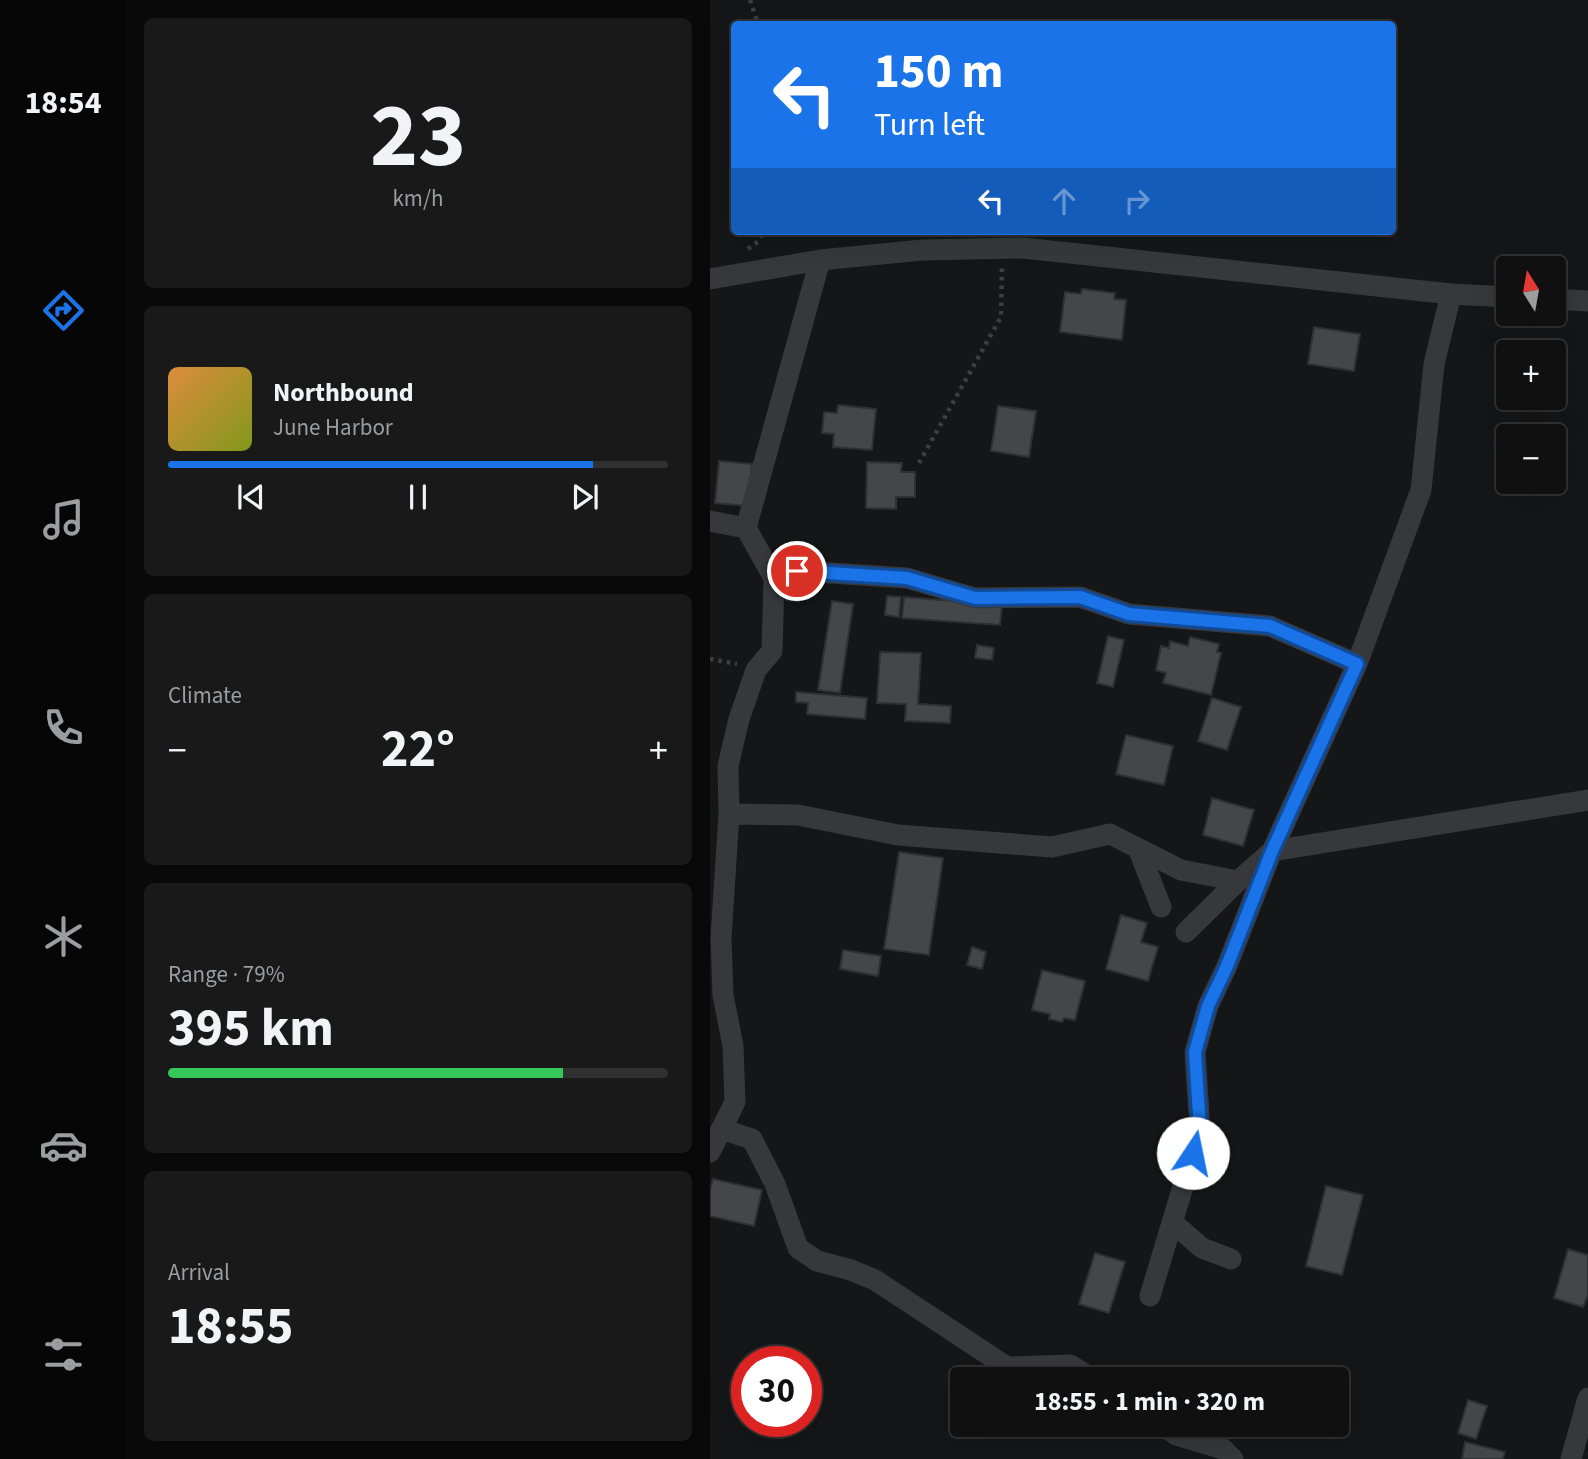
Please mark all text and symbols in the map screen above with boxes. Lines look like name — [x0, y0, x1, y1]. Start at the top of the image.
text: 150 m — [874, 37, 1003, 107]
icon: left — [759, 49, 850, 140]
text: 23 — [370, 72, 466, 201]
text: 18:54 — [24, 80, 102, 126]
text: Turn left — [874, 102, 985, 148]
text: km/h — [392, 182, 444, 215]
icon: left — [972, 182, 1010, 220]
icon: ahead — [1045, 182, 1083, 220]
icon: right — [1118, 182, 1156, 220]
north arrow — [1496, 256, 1566, 326]
map controls — [1496, 256, 1566, 494]
icon: directions — [39, 286, 88, 335]
button: + — [1496, 340, 1566, 410]
text: Northbound — [273, 374, 414, 411]
text: June Harbor — [273, 411, 393, 444]
button: − — [1496, 424, 1566, 494]
icon: previous — [232, 478, 270, 516]
icon: pause — [399, 478, 437, 516]
icon: next — [566, 478, 604, 516]
icon: music — [39, 495, 88, 544]
pin — [767, 541, 827, 601]
icon: arrive — [778, 552, 816, 590]
text: Climate — [168, 679, 242, 712]
icon: phone — [39, 703, 88, 752]
text: 22° — [381, 713, 455, 787]
text: − — [168, 724, 187, 778]
text: + — [649, 724, 668, 778]
icon: climate — [39, 912, 88, 961]
text: Range · 79% — [168, 958, 285, 991]
text: 395 km — [168, 992, 334, 1066]
position arrow — [1156, 1116, 1230, 1190]
icon: car — [39, 1121, 88, 1170]
text: Arrival — [168, 1256, 230, 1289]
text: 18:55 — [168, 1290, 293, 1364]
icon: filters — [39, 1330, 88, 1379]
speed limit sign: 30 — [731, 1346, 822, 1437]
text: 18:55 · 1 min · 320 m — [1034, 1383, 1265, 1420]

